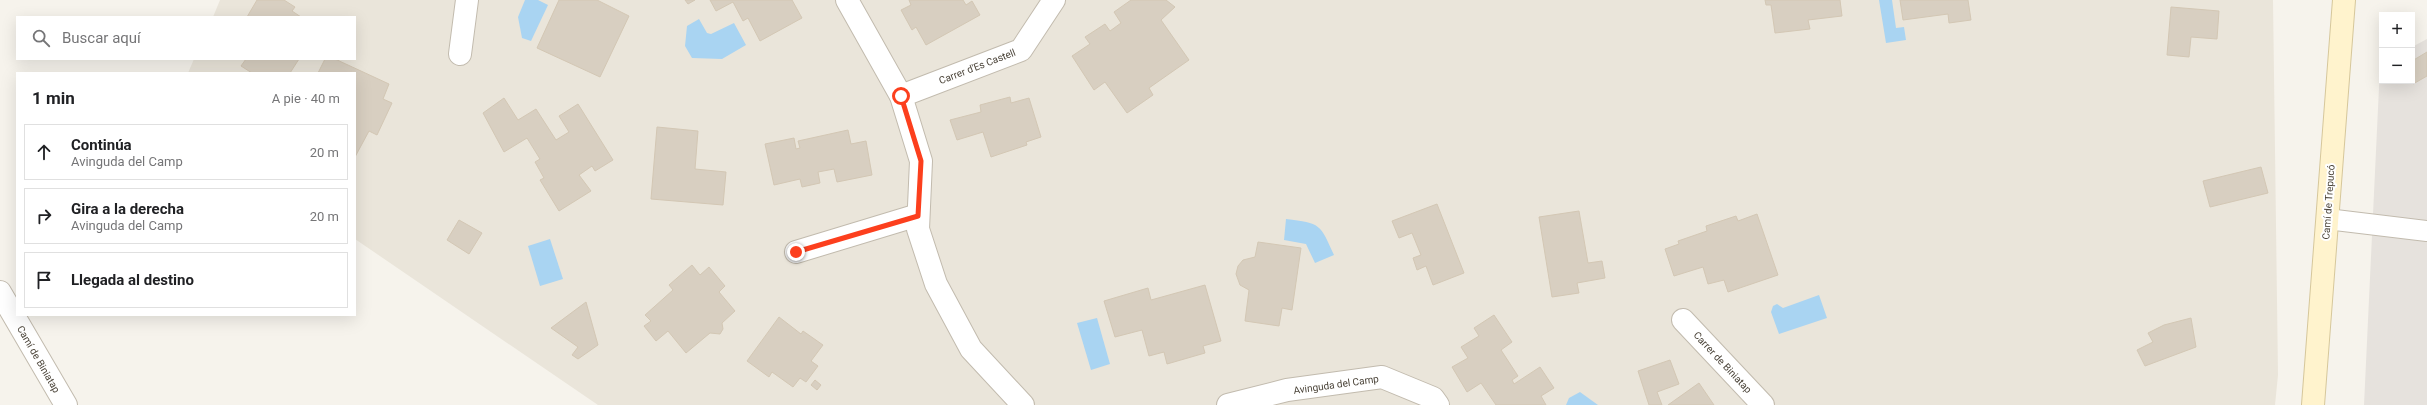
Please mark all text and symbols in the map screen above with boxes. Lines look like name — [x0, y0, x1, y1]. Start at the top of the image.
map controls — [2379, 12, 2415, 84]
button: + — [2379, 12, 2415, 48]
search box — [16, 16, 356, 60]
icon: search — [30, 27, 52, 49]
text: Buscar aquí — [62, 29, 141, 47]
street label: Carrer d'Es Castell — [937, 47, 1017, 86]
button: − — [2379, 48, 2415, 84]
route start — [892, 87, 910, 105]
text: 1 min — [32, 88, 75, 108]
text: A pie · 40 m — [272, 91, 340, 106]
text: Continúa — [71, 136, 132, 154]
icon: ahead — [33, 141, 55, 163]
text: 20 m — [310, 145, 339, 160]
text: Avinguda del Camp — [71, 154, 183, 169]
street label: Camí de Trepucó — [2320, 164, 2337, 240]
text: Gira a la derecha — [71, 200, 184, 218]
icon: right — [33, 205, 55, 227]
text: 20 m — [310, 209, 339, 224]
text: Avinguda del Camp — [71, 218, 183, 233]
route end — [787, 243, 805, 261]
icon: arrive — [33, 269, 55, 291]
text: Llegada al destino — [71, 271, 194, 289]
street label: Camí de Biniatap — [15, 324, 62, 395]
street label: Carrer de Biniatap — [1691, 329, 1754, 395]
street label: Avinguda del Camp — [1293, 373, 1380, 396]

